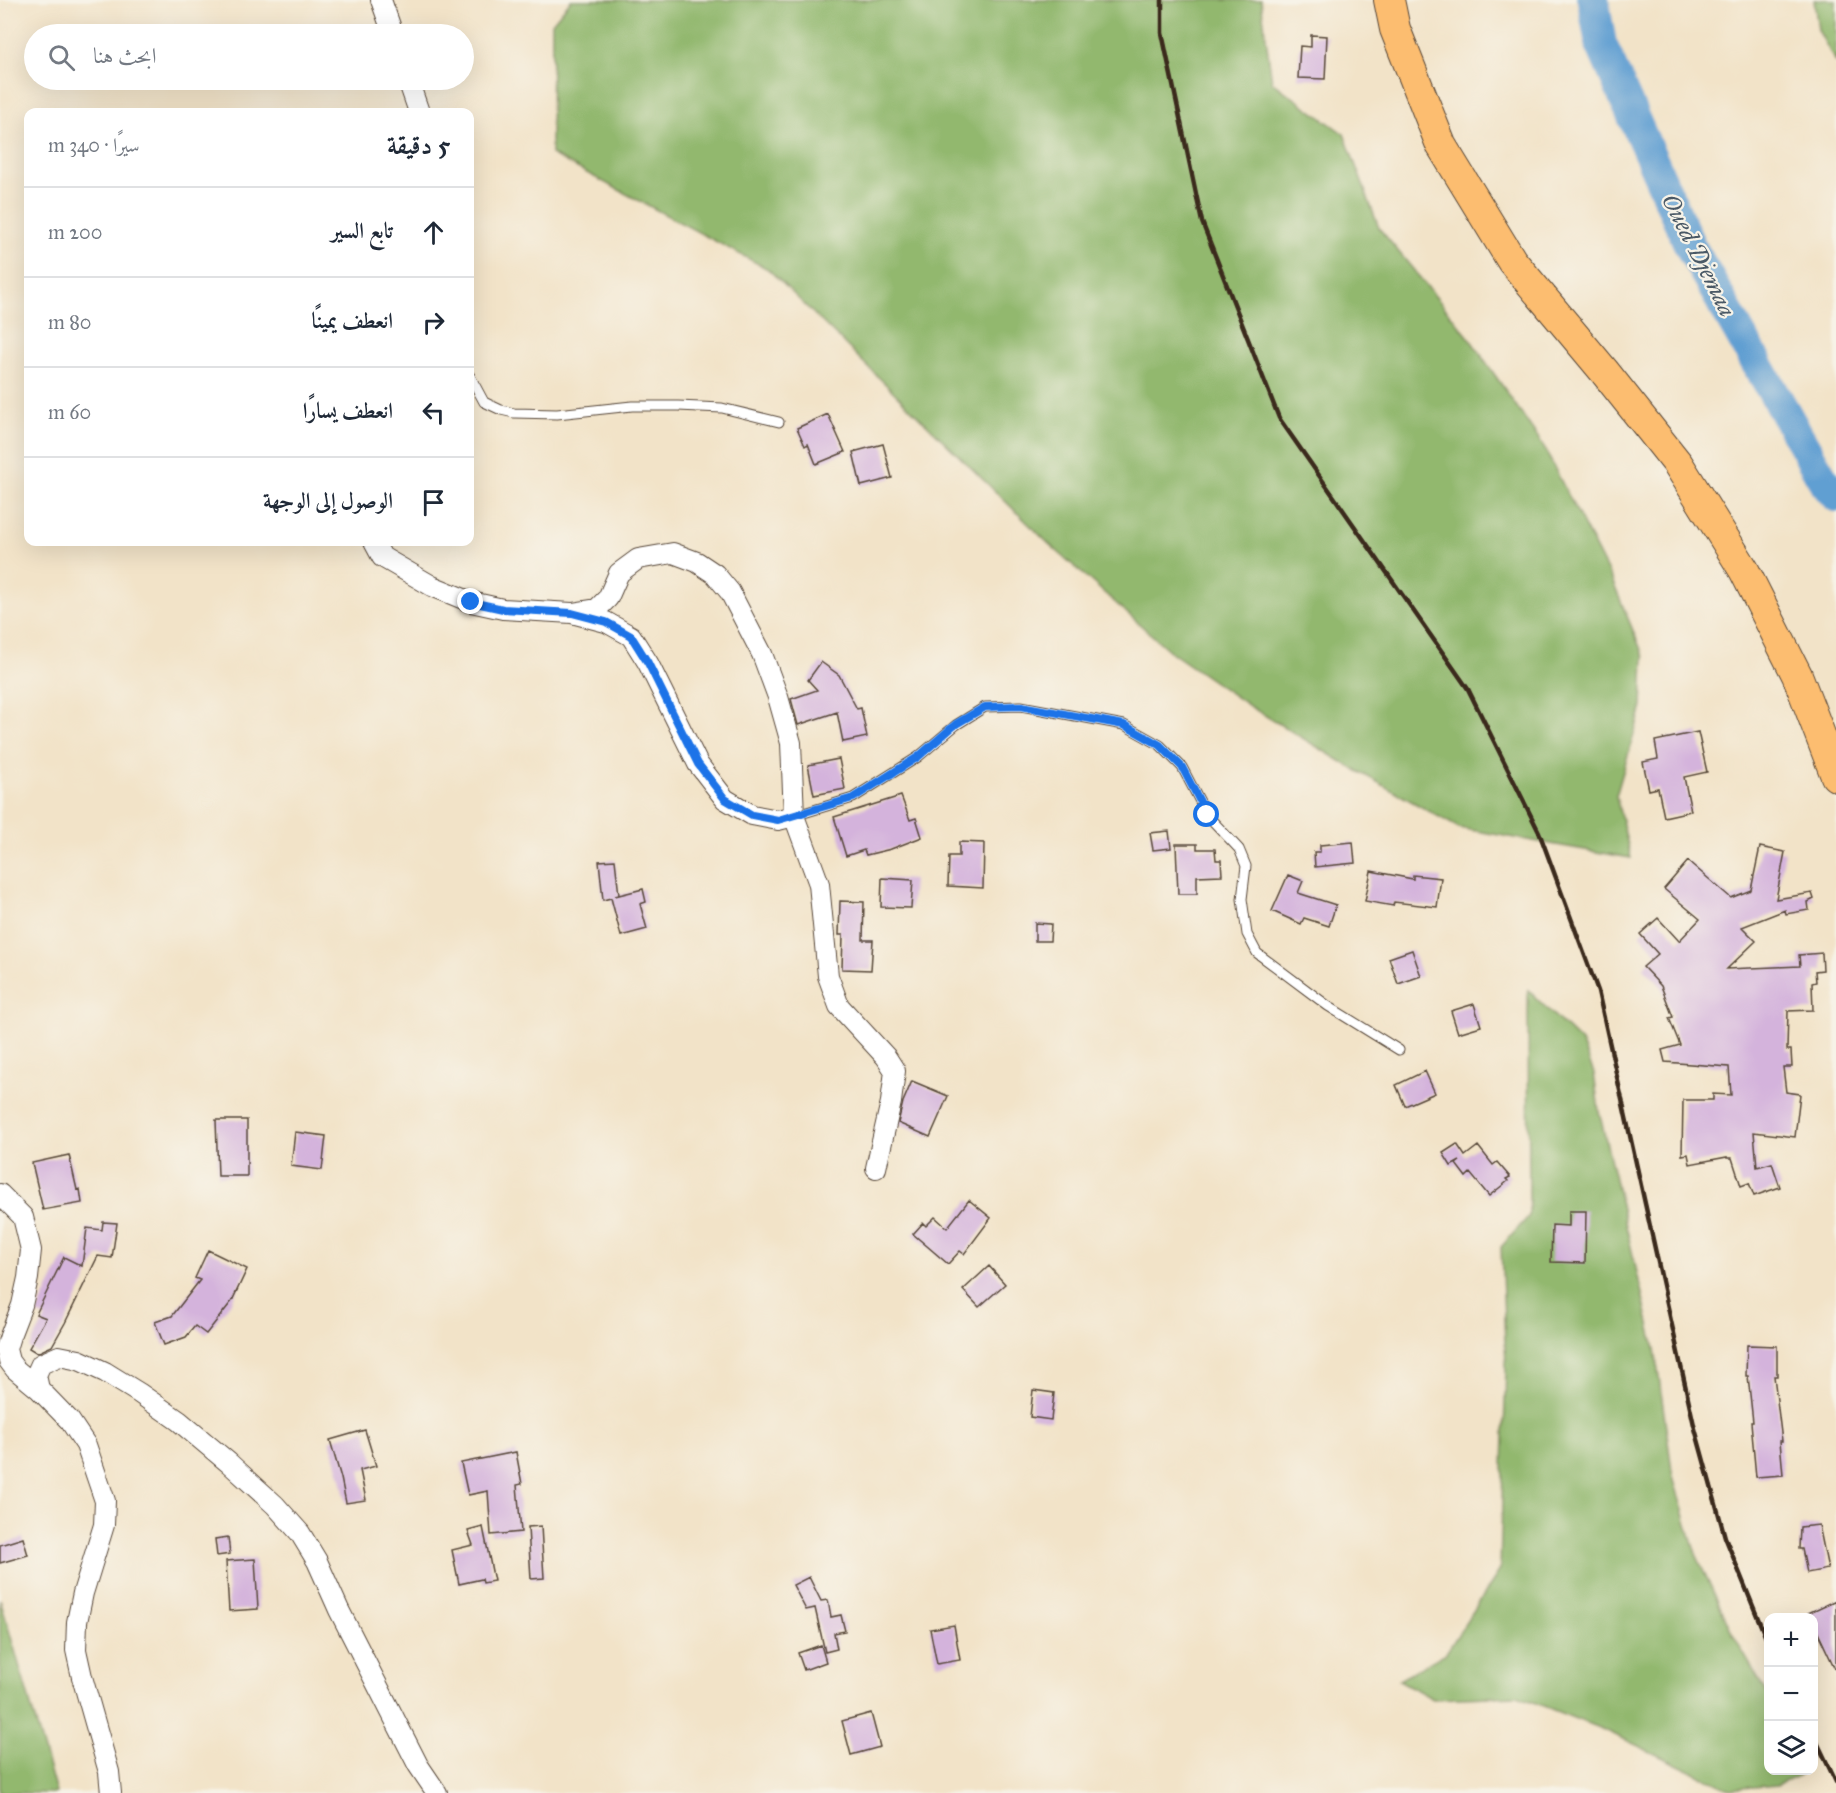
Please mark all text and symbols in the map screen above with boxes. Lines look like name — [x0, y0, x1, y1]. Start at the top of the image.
search box — [24, 24, 474, 90]
icon: search — [45, 41, 78, 74]
text: ابحث هنا — [93, 42, 156, 69]
text: 5 دقيقة — [387, 129, 450, 161]
text: سيرًا · 340 m — [48, 133, 140, 157]
water label: Oued Djemaa — [1655, 188, 1743, 322]
icon: ahead — [417, 216, 450, 249]
text: تابع السير — [331, 217, 393, 244]
text: 200 m — [48, 220, 102, 244]
icon: right — [417, 306, 450, 339]
text: انعطف يمينًا — [312, 307, 393, 334]
text: 80 m — [48, 310, 91, 334]
icon: left — [417, 396, 450, 429]
text: انعطف يسارًا — [303, 397, 393, 424]
text: 60 m — [48, 400, 91, 424]
icon: arrive — [417, 486, 450, 519]
text: الوصول إلى الوجهة — [263, 487, 393, 514]
route end — [457, 588, 483, 614]
route start — [1193, 801, 1219, 827]
map controls — [1764, 1613, 1818, 1775]
button: + — [1764, 1613, 1818, 1667]
button: − — [1764, 1667, 1818, 1721]
button: layers — [1764, 1721, 1818, 1775]

